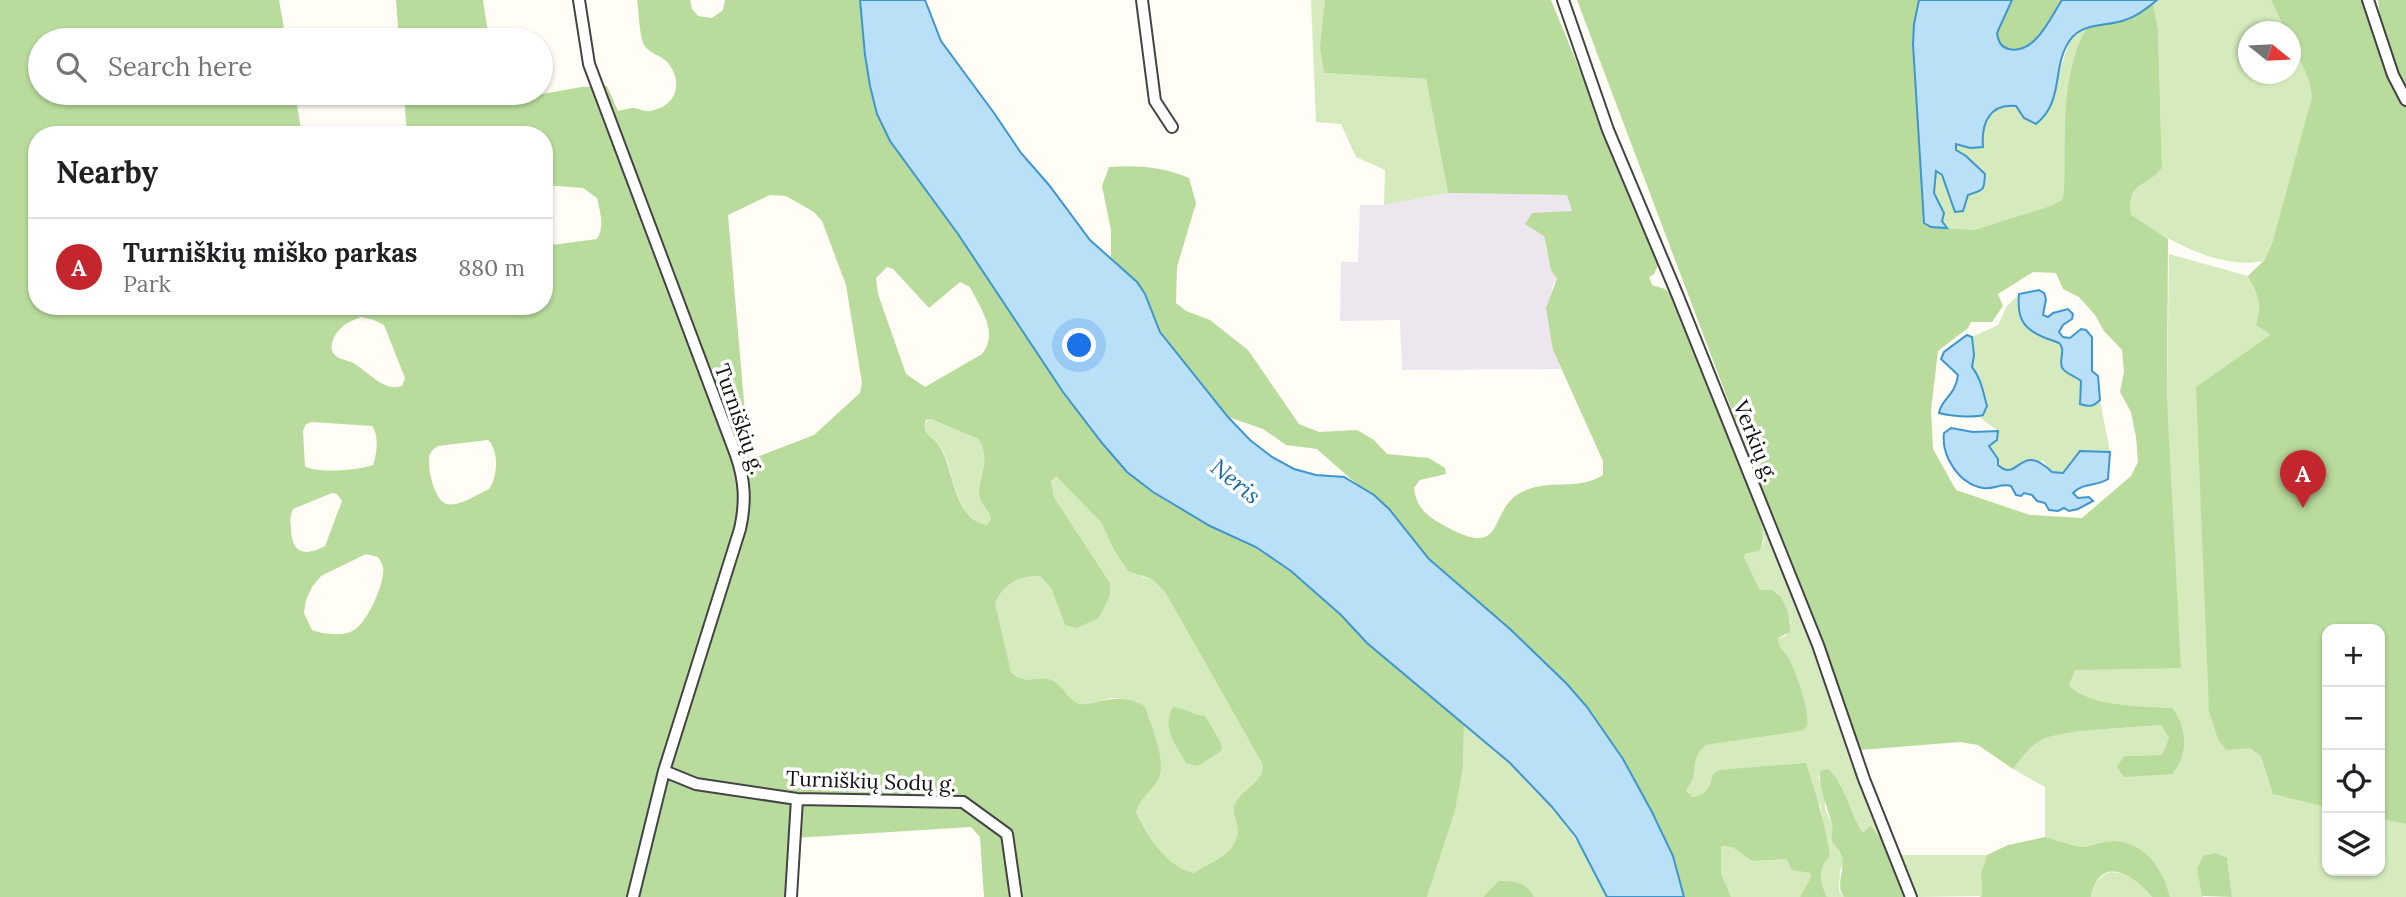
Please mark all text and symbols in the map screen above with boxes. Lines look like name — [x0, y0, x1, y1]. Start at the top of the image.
north arrow — [2238, 21, 2301, 84]
search box — [28, 28, 553, 105]
icon: search — [52, 48, 90, 86]
text: Search here — [108, 50, 252, 83]
text: Nearby — [56, 153, 158, 191]
text: Turniškių miško parkas — [123, 236, 417, 269]
text: A — [71, 253, 87, 282]
text: 880 m — [458, 253, 525, 282]
text: Park — [123, 269, 171, 298]
your location — [1062, 328, 1096, 362]
street label: Turniškių g. — [708, 360, 772, 478]
street label: Verkių g. — [1727, 395, 1784, 486]
pin: A — [2280, 450, 2326, 508]
water label: Neris — [1205, 452, 1267, 510]
map controls — [2322, 624, 2385, 876]
button: + — [2322, 624, 2385, 687]
button: − — [2322, 687, 2385, 750]
button: locate — [2322, 750, 2385, 813]
street label: Turniškių Sodų g. — [786, 765, 956, 797]
button: layers — [2322, 813, 2385, 876]

